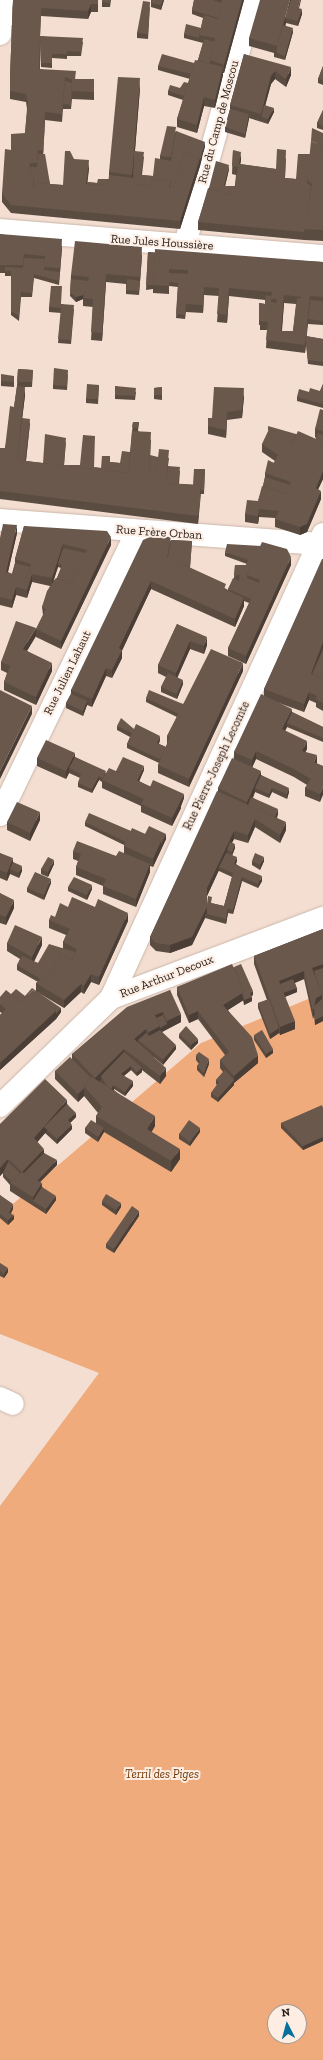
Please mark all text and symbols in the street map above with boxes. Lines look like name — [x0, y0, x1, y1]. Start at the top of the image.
street label: Rue du Camp de Moscou — [196, 59, 242, 185]
street label: Rue Jules Houssière — [110, 232, 214, 254]
street label: Rue Frère Orban — [116, 523, 202, 543]
street label: Rue Julien Lahaut — [41, 628, 95, 718]
street label: Rue Pierre-Joseph Lecomte — [181, 699, 253, 833]
street label: Rue Arthur Decoux — [118, 952, 216, 1002]
park label: Terril des Piges — [125, 1768, 199, 1782]
north arrow — [267, 2004, 307, 2044]
text: N — [281, 2006, 291, 2019]

